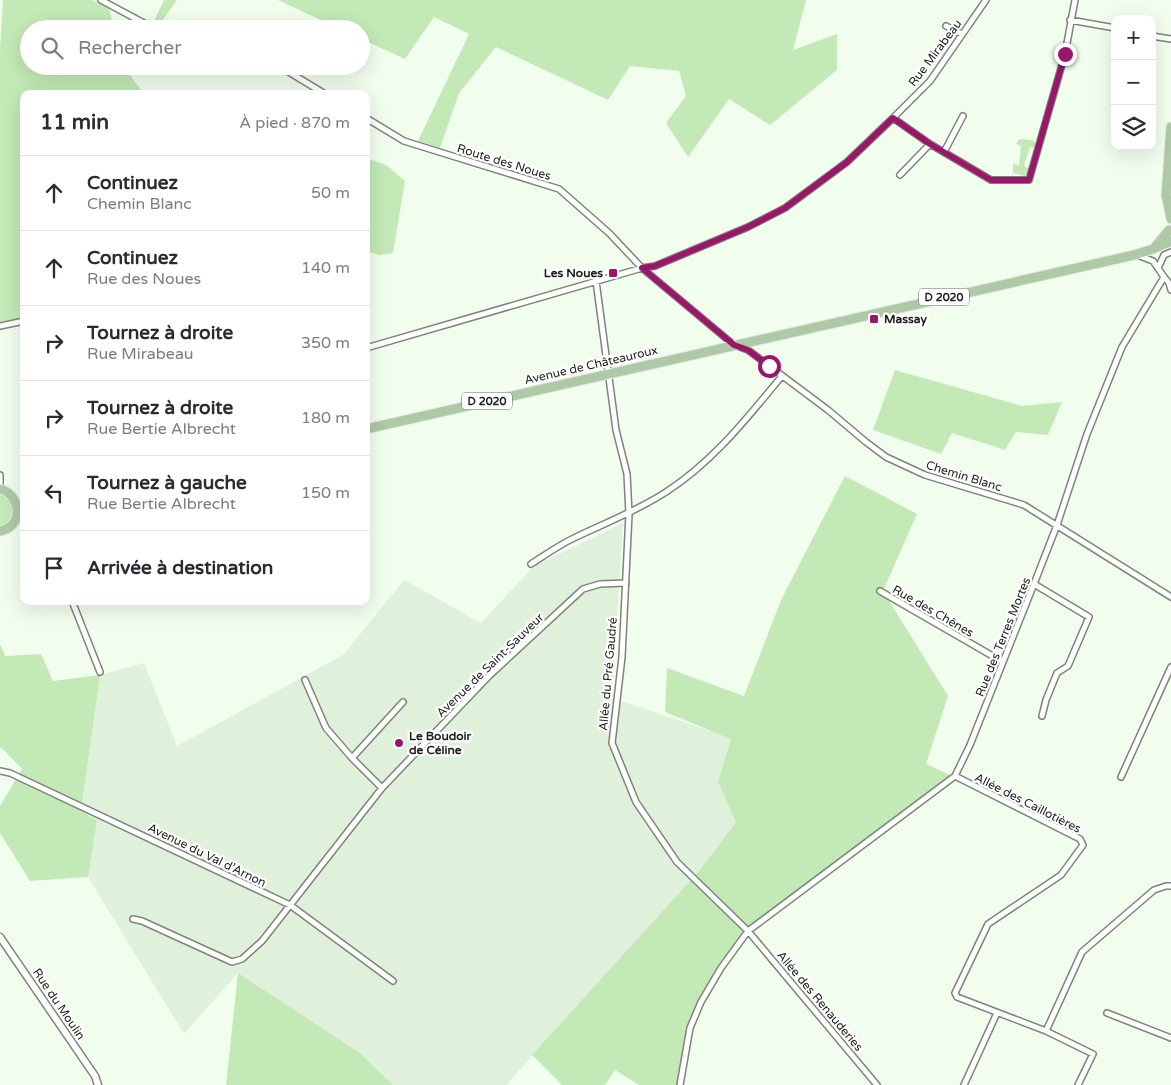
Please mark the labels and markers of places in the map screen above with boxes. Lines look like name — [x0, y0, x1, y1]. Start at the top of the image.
place label: Les Noues — [544, 266, 603, 280]
marker: Les Noues — [607, 267, 619, 279]
place label: Massay — [884, 312, 927, 327]
marker: Massay — [868, 313, 880, 325]
place label: Le Boudoir de Céline — [409, 729, 472, 757]
marker: Le Boudoir de Céline — [393, 737, 405, 749]

